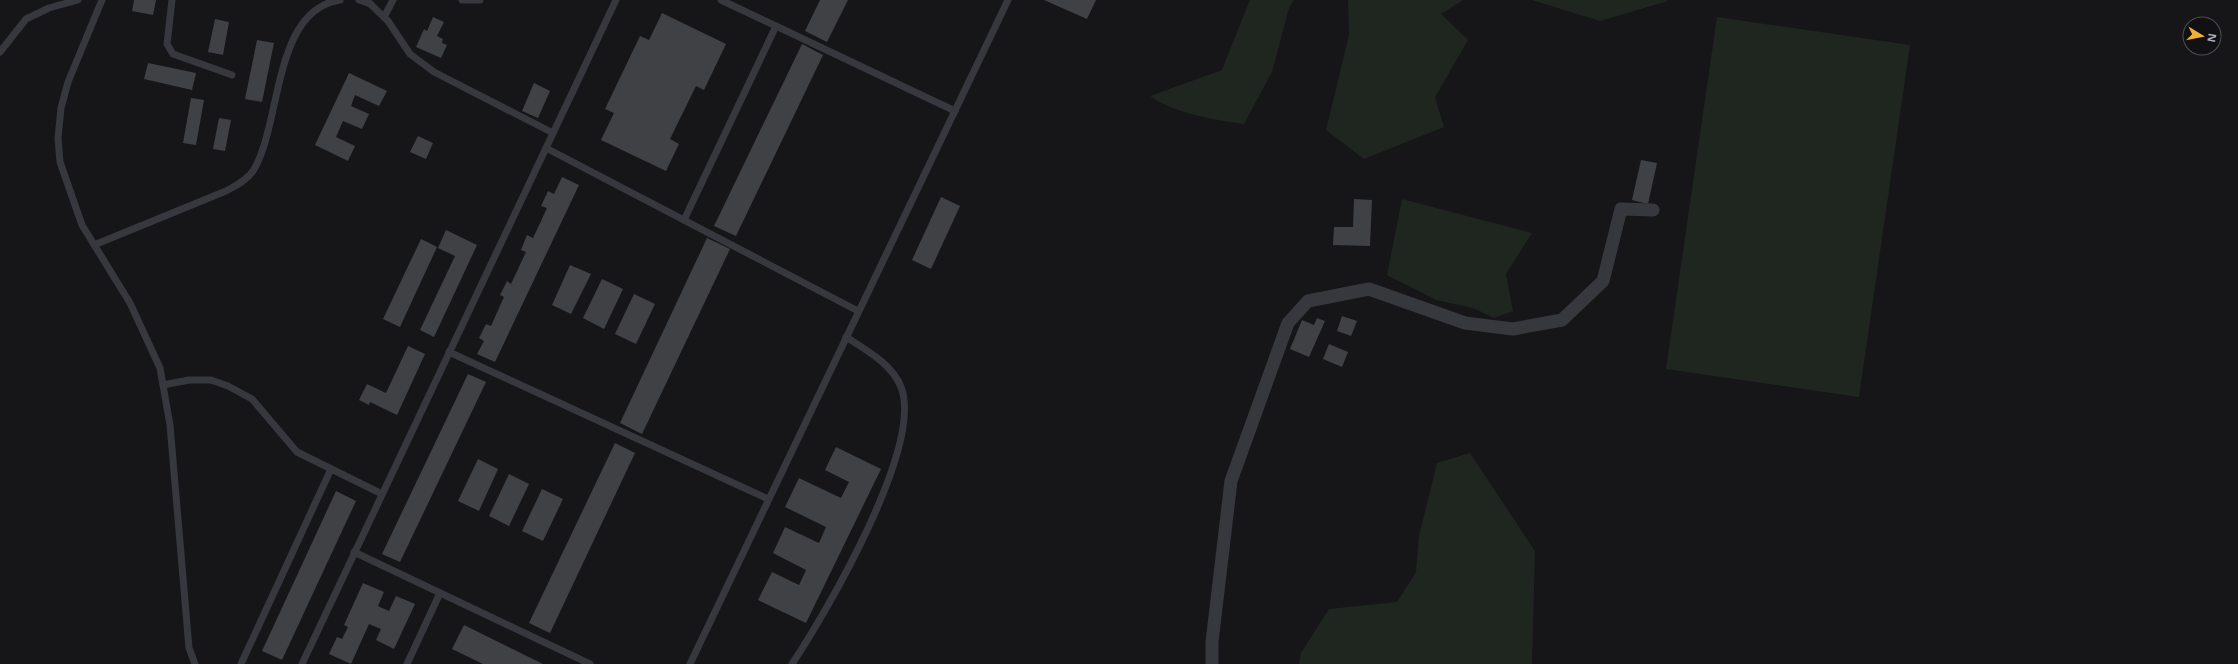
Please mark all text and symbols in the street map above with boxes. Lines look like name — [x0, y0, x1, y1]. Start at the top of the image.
north arrow — [2182, 16, 2222, 56]
text: N — [2204, 32, 2221, 44]

